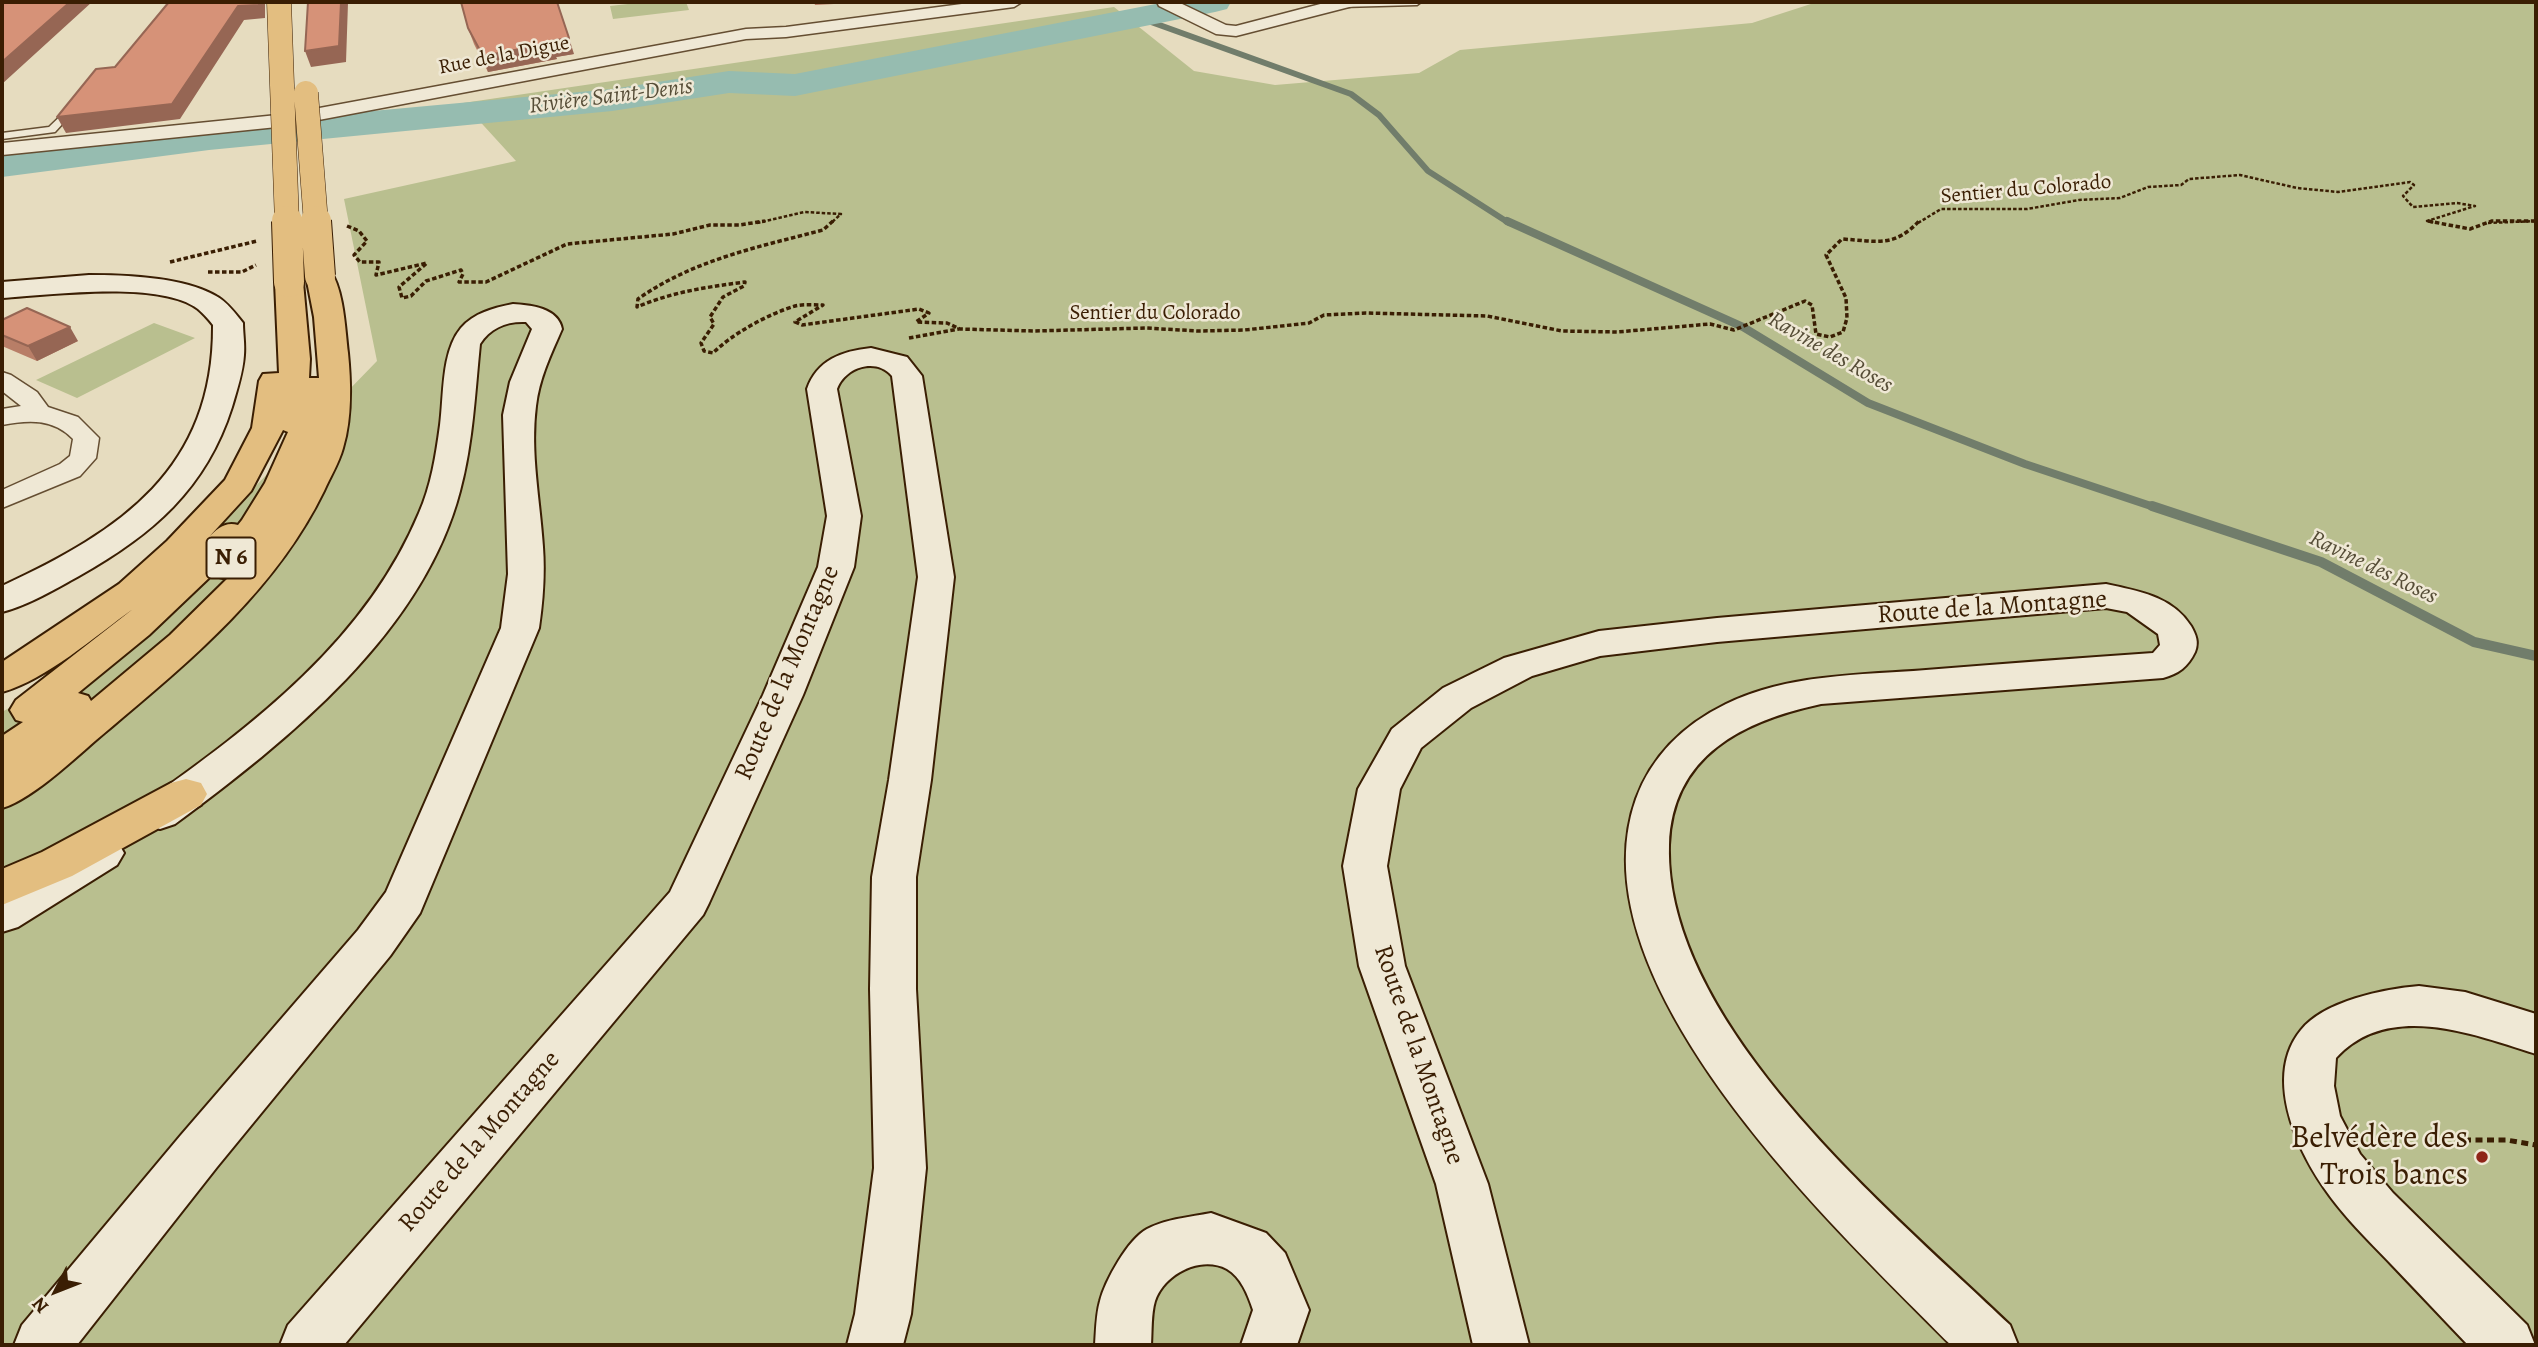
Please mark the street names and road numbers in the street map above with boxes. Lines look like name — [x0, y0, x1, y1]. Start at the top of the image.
street label: Rue de la Digue — [436, 31, 572, 81]
street label: Sentier du Colorado — [1940, 170, 2112, 210]
street label: Sentier du Colorado — [1069, 301, 1241, 327]
road number: N 6 — [206, 538, 256, 578]
street label: Route de la Montagne — [729, 561, 847, 785]
street label: Route de la Montagne — [1876, 584, 2108, 632]
street label: Route de la Montagne — [1366, 941, 1470, 1169]
street label: Route de la Montagne — [393, 1045, 567, 1239]

